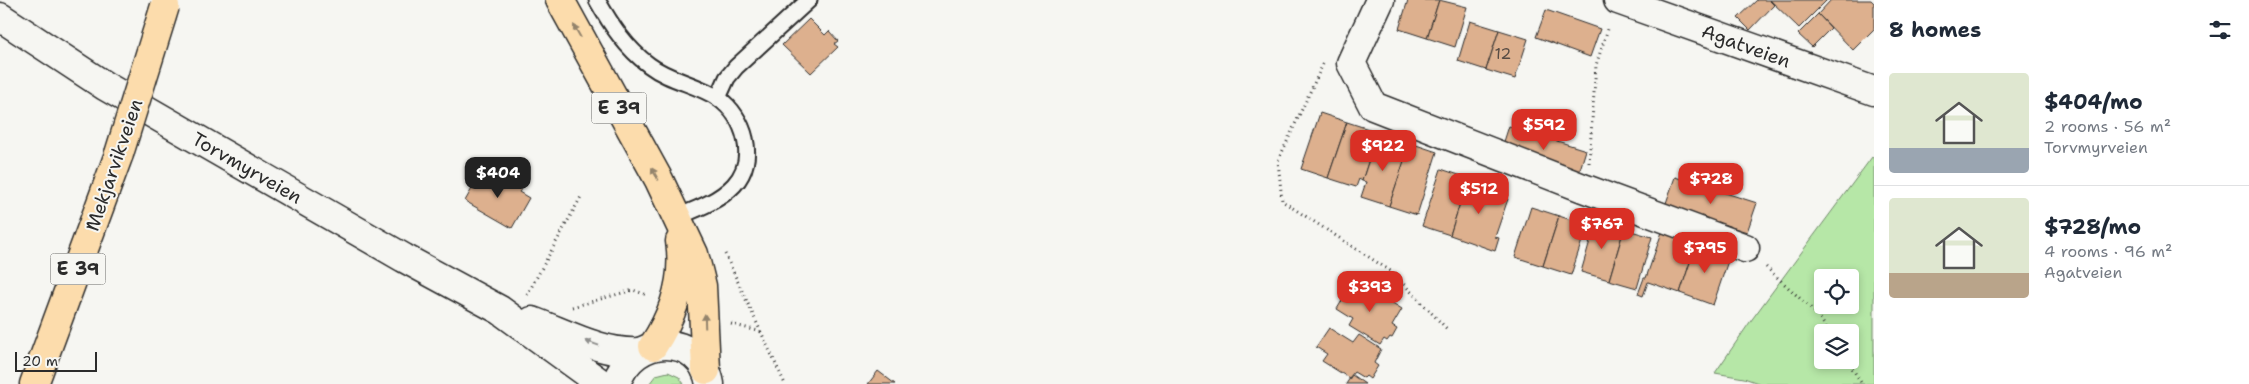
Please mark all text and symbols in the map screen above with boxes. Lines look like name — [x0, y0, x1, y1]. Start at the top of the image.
text: 8 homes — [1889, 16, 1981, 44]
icon: filters — [2206, 16, 2234, 44]
street label: Agatveien — [1698, 18, 1794, 74]
one-way arrow — [573, 24, 581, 38]
house number: 12 — [1494, 43, 1512, 64]
text: $404/mo — [2044, 88, 2143, 116]
road number: E 39 — [592, 92, 646, 124]
icon: home — [1929, 93, 1989, 153]
street label: Mekjarvikveien — [80, 96, 148, 234]
pin: $592 — [1514, 108, 1574, 151]
text: $592 — [1523, 114, 1565, 135]
text: 2 rooms · 56 m² — [2044, 116, 2171, 137]
street label: Torvmyrveien — [187, 126, 307, 210]
pin: $922 — [1353, 130, 1413, 172]
text: $922 — [1361, 135, 1405, 156]
text: Torvmyrveien — [2044, 137, 2148, 158]
pin: $404 — [468, 156, 528, 199]
text: $404 — [476, 162, 520, 183]
pin: $728 — [1681, 162, 1741, 205]
one-way arrow — [651, 166, 659, 181]
text: $728 — [1689, 168, 1733, 189]
pin: $512 — [1449, 172, 1509, 215]
text: $512 — [1460, 178, 1498, 199]
pin: $767 — [1572, 208, 1632, 250]
text: $767 — [1580, 213, 1624, 234]
text: $728/mo — [2044, 213, 2141, 241]
icon: home — [1929, 218, 1989, 278]
pin: $795 — [1675, 232, 1735, 274]
text: $795 — [1684, 237, 1726, 258]
text: 4 rooms · 96 m² — [2044, 241, 2172, 262]
road number: E 39 — [50, 253, 106, 284]
text: Agatveien — [2044, 262, 2122, 283]
map controls — [1814, 269, 1859, 369]
button: locate — [1814, 269, 1859, 314]
pin: $393 — [1340, 270, 1400, 313]
text: $393 — [1348, 276, 1392, 297]
one-way arrow — [700, 313, 708, 329]
button: layers — [1814, 324, 1859, 369]
one-way arrow — [584, 339, 599, 346]
scale bar — [15, 349, 98, 372]
text: 20 m — [22, 352, 58, 370]

